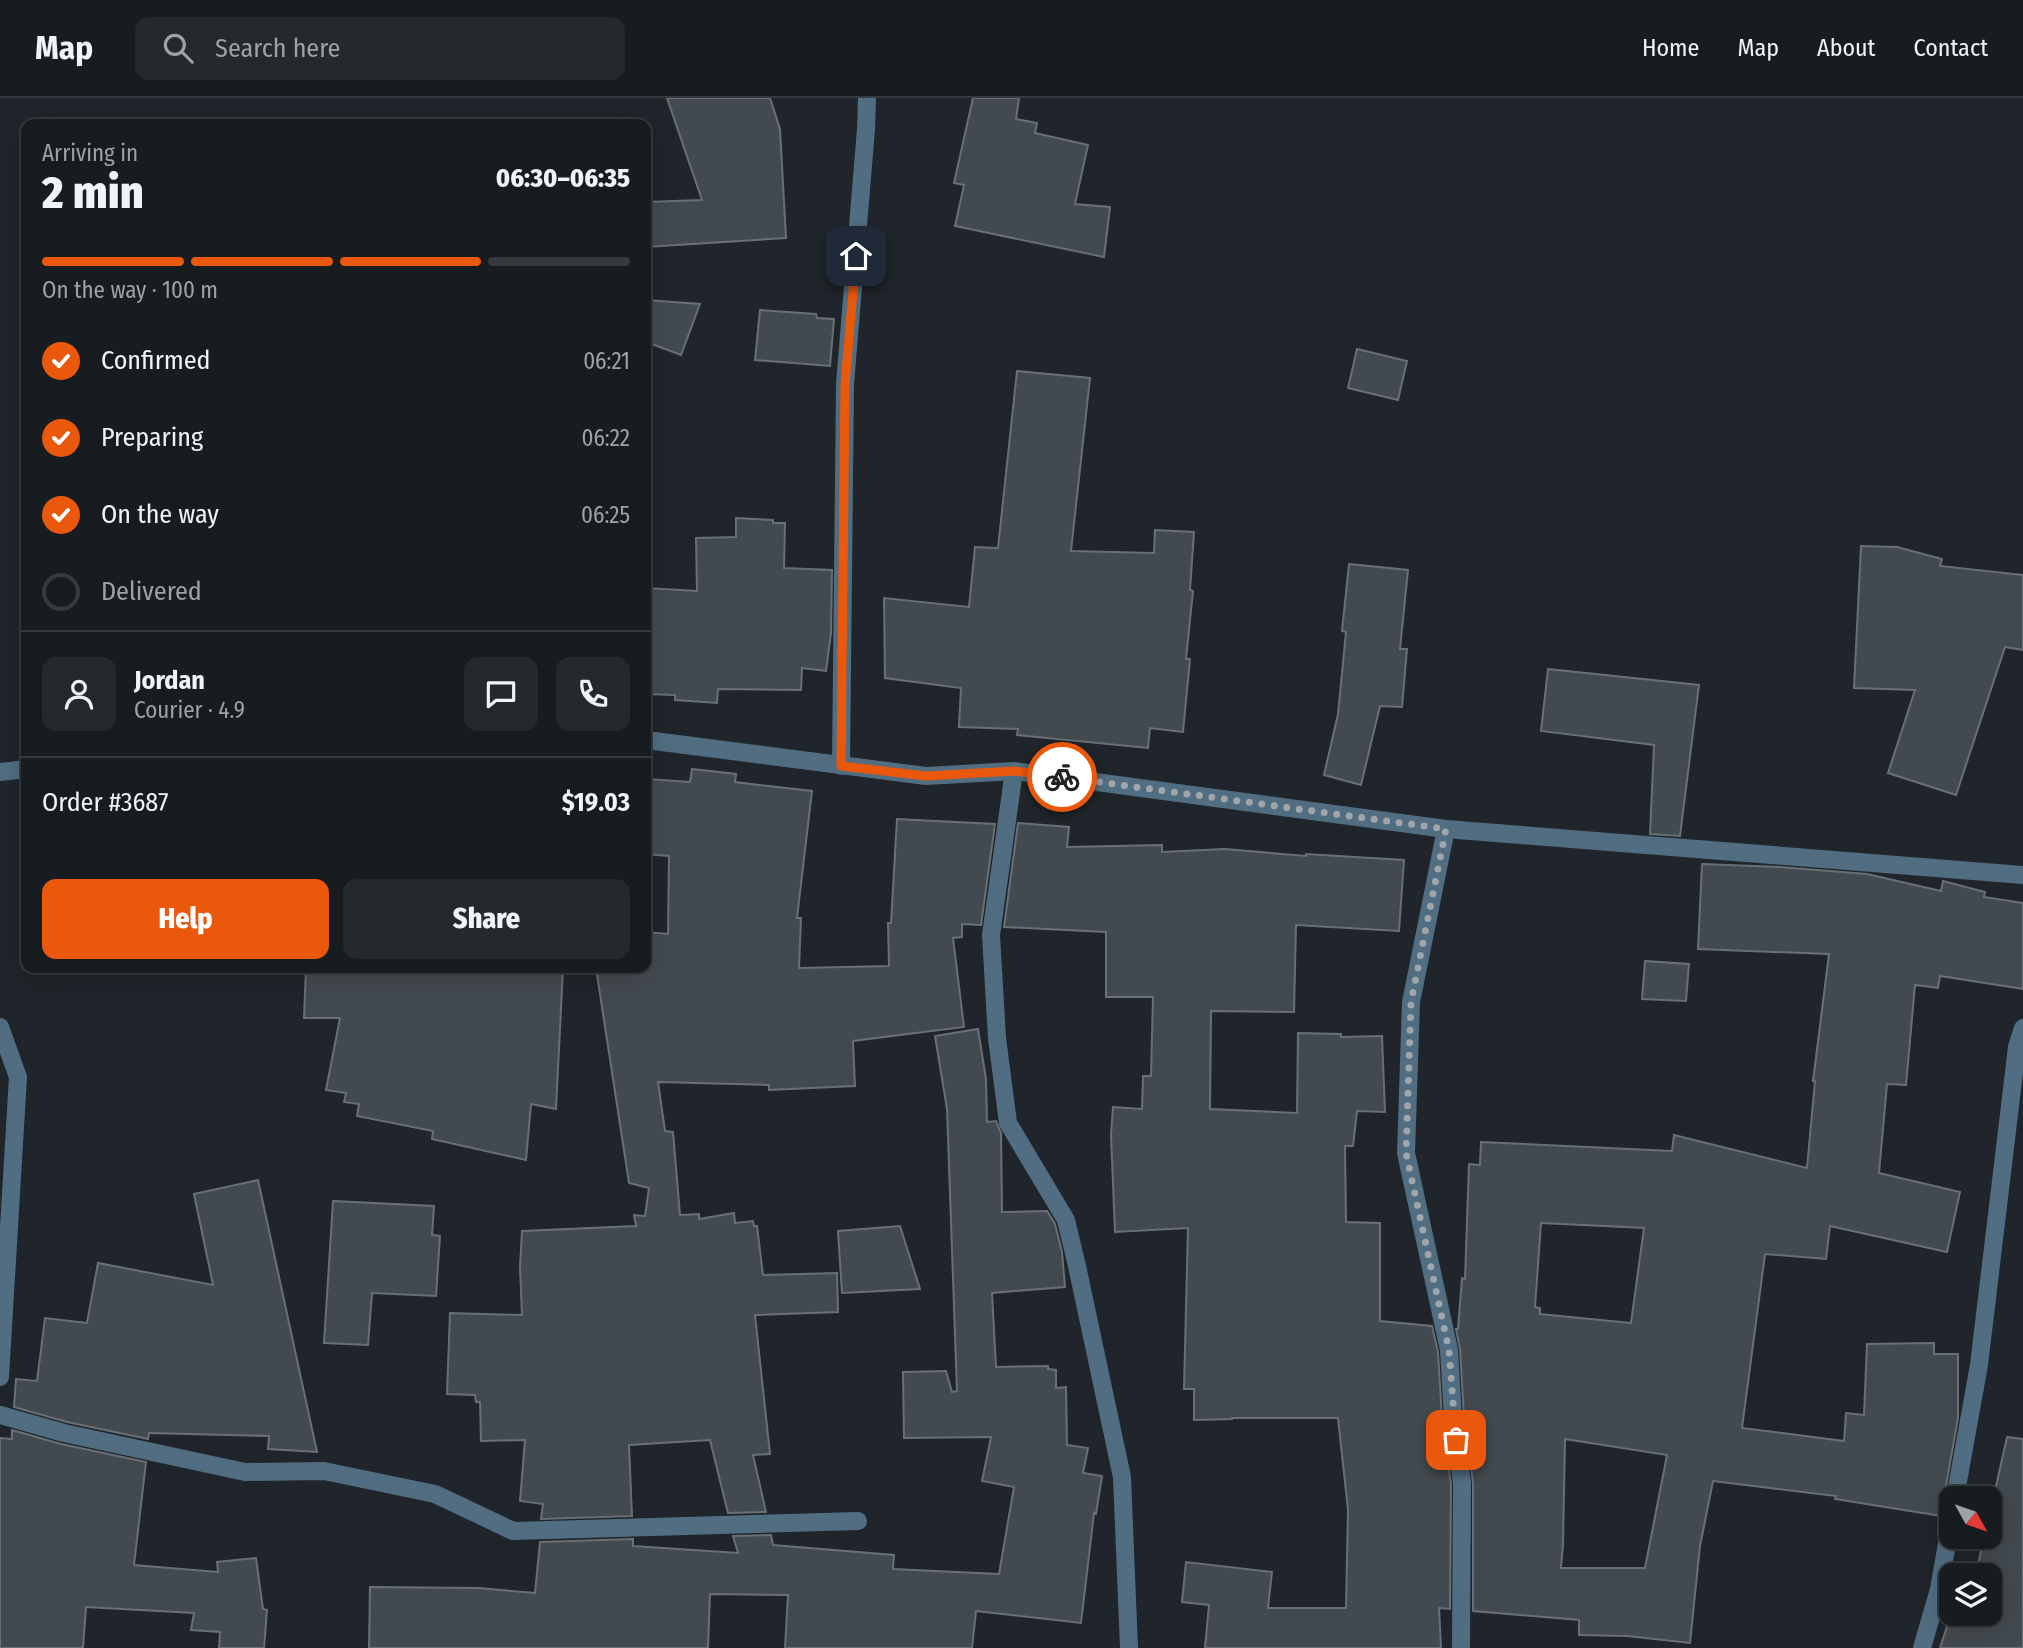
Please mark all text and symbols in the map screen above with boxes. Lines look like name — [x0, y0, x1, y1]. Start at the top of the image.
search box — [135, 17, 625, 80]
text: Map — [35, 28, 93, 68]
icon: search — [159, 29, 197, 67]
text: Search here — [215, 33, 340, 64]
text: Home — [1642, 34, 1699, 62]
text: Map — [1737, 34, 1779, 62]
text: About — [1817, 34, 1875, 62]
text: Contact — [1913, 34, 1988, 62]
text: Arriving in — [42, 139, 138, 167]
text: 06:30–06:35 — [496, 163, 630, 194]
text: 2 min — [42, 165, 144, 220]
pin — [826, 226, 886, 286]
icon: home — [837, 237, 875, 275]
text: On the way · 100 m — [42, 276, 218, 304]
icon: check — [42, 342, 80, 380]
text: Confirmed — [101, 345, 211, 376]
text: 06:21 — [583, 347, 630, 375]
icon: check — [42, 419, 80, 457]
text: Preparing — [101, 422, 203, 453]
text: 06:22 — [581, 424, 630, 452]
icon: check — [42, 496, 80, 534]
text: On the way — [101, 499, 219, 530]
text: 06:25 — [581, 501, 630, 529]
text: Delivered — [101, 576, 202, 607]
button: person — [42, 657, 116, 731]
button: chat — [464, 657, 538, 731]
button: phone — [556, 657, 630, 731]
text: Jordan — [134, 665, 205, 696]
text: Courier · 4.9 — [134, 696, 245, 724]
courier — [1027, 742, 1097, 812]
icon: bike — [1043, 758, 1081, 796]
text: Order #3687 — [42, 787, 169, 818]
text: $19.03 — [562, 787, 630, 818]
button: Help — [42, 879, 329, 959]
button: Share — [343, 879, 630, 959]
pin — [1426, 1410, 1486, 1470]
icon: bag — [1437, 1421, 1475, 1459]
north arrow — [1939, 1486, 2002, 1549]
map controls — [1939, 1486, 2002, 1626]
button: layers — [1939, 1563, 2002, 1626]

